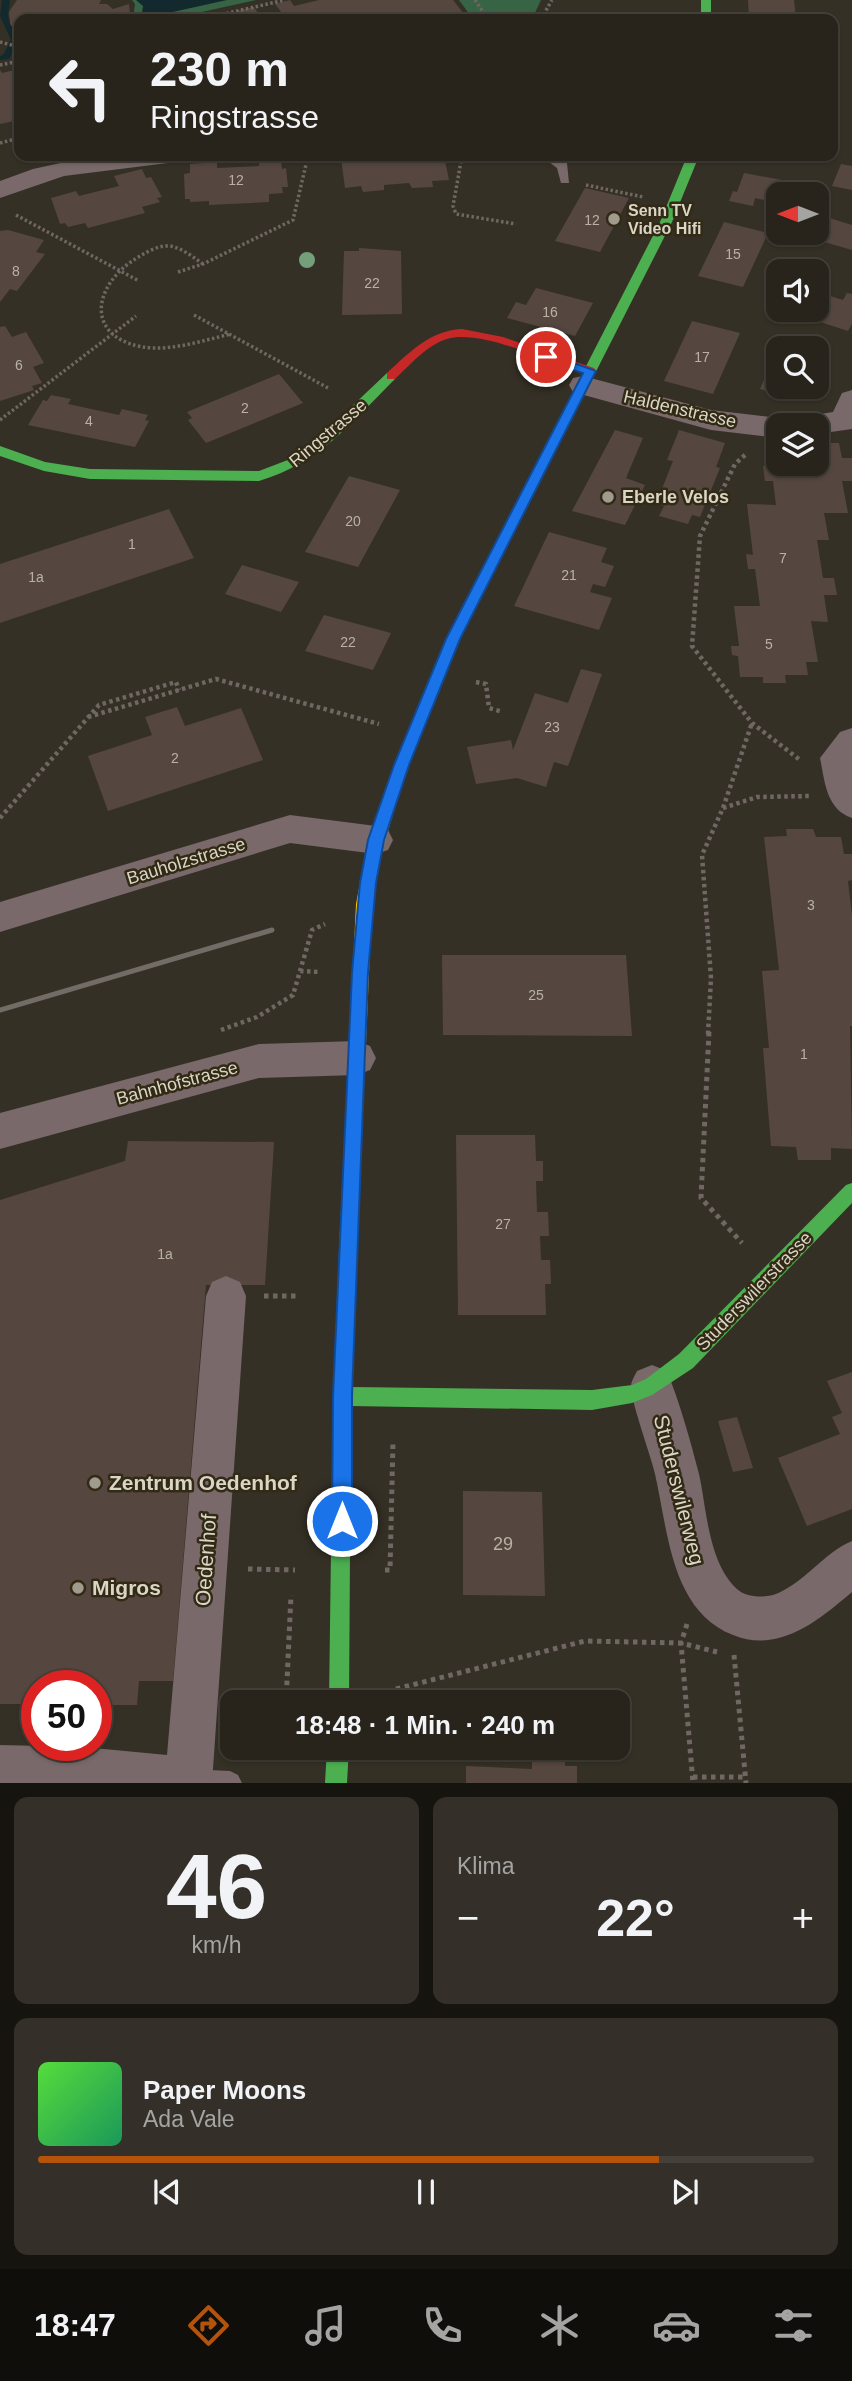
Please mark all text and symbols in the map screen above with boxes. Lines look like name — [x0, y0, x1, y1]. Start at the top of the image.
icon: left — [35, 42, 126, 133]
text: 230 m — [150, 42, 289, 96]
text: Ringstrasse — [150, 99, 319, 135]
house number: 12 — [228, 172, 244, 188]
north arrow — [766, 182, 830, 245]
map controls — [766, 182, 829, 476]
place label: Senn TV Video Hifi — [628, 202, 702, 237]
marker: Senn TV Video Hifi — [606, 211, 622, 227]
house number: 12 — [584, 212, 600, 228]
house number: 15 — [725, 246, 741, 262]
button: sound — [766, 259, 829, 322]
house number: 8 — [12, 263, 20, 279]
house number: 22 — [364, 275, 380, 291]
house number: 16 — [542, 304, 558, 320]
pin — [516, 327, 576, 387]
button: search — [766, 336, 829, 399]
icon: arrive — [527, 338, 565, 376]
house number: 17 — [694, 349, 710, 365]
house number: 6 — [15, 357, 23, 373]
street label: Haldenstrasse — [622, 386, 738, 432]
street label: Ringstrasse — [285, 395, 371, 471]
house number: 2 — [241, 400, 249, 416]
house number: 4 — [85, 413, 93, 429]
button: layers — [766, 413, 829, 476]
place label: Eberle Velos — [622, 487, 729, 507]
marker: Eberle Velos — [600, 489, 616, 505]
house number: 20 — [345, 513, 361, 529]
house number: 1 — [128, 536, 136, 552]
house number: 7 — [779, 550, 787, 566]
house number: 21 — [561, 567, 577, 583]
house number: 1a — [28, 569, 44, 585]
house number: 22 — [340, 634, 356, 650]
house number: 5 — [765, 636, 773, 652]
house number: 23 — [544, 719, 560, 735]
house number: 2 — [171, 750, 179, 766]
street label: Bauholzstrasse — [124, 833, 248, 889]
house number: 3 — [807, 897, 815, 913]
house number: 25 — [528, 987, 544, 1003]
house number: 1 — [800, 1046, 808, 1062]
street label: Bahnhofstrasse — [114, 1057, 240, 1109]
house number: 27 — [495, 1216, 511, 1232]
street label: Studerswilerstrasse — [692, 1228, 816, 1354]
house number: 1a — [157, 1246, 173, 1262]
street label: Studerswilerweg — [650, 1412, 709, 1567]
place label: Zentrum Oedenhof — [109, 1471, 298, 1494]
marker: Zentrum Oedenhof — [87, 1475, 103, 1491]
position arrow — [305, 1484, 379, 1558]
street label: Oedenhof — [191, 1513, 220, 1607]
house number: 29 — [493, 1534, 513, 1554]
place label: Migros — [92, 1576, 161, 1599]
marker: Migros — [70, 1580, 86, 1596]
speed limit sign: 50 — [21, 1670, 112, 1761]
text: 18:48 · 1 Min. · 240 m — [295, 1710, 555, 1740]
text: 46 — [166, 1836, 267, 1937]
text: Klima — [457, 1853, 515, 1879]
text: 22° — [596, 1889, 675, 1947]
text: − — [457, 1897, 479, 1939]
text: + — [792, 1897, 814, 1939]
text: km/h — [192, 1932, 241, 1958]
text: Paper Moons — [143, 2075, 306, 2105]
text: Ada Vale — [143, 2106, 235, 2132]
icon: previous — [148, 2173, 186, 2211]
icon: pause — [407, 2173, 445, 2211]
icon: next — [666, 2173, 704, 2211]
icon: directions — [184, 2301, 233, 2350]
icon: music — [301, 2301, 350, 2350]
icon: phone — [418, 2301, 467, 2350]
icon: climate — [535, 2301, 584, 2350]
icon: car — [652, 2301, 701, 2350]
icon: filters — [769, 2301, 818, 2350]
text: 18:47 — [34, 2307, 116, 2343]

